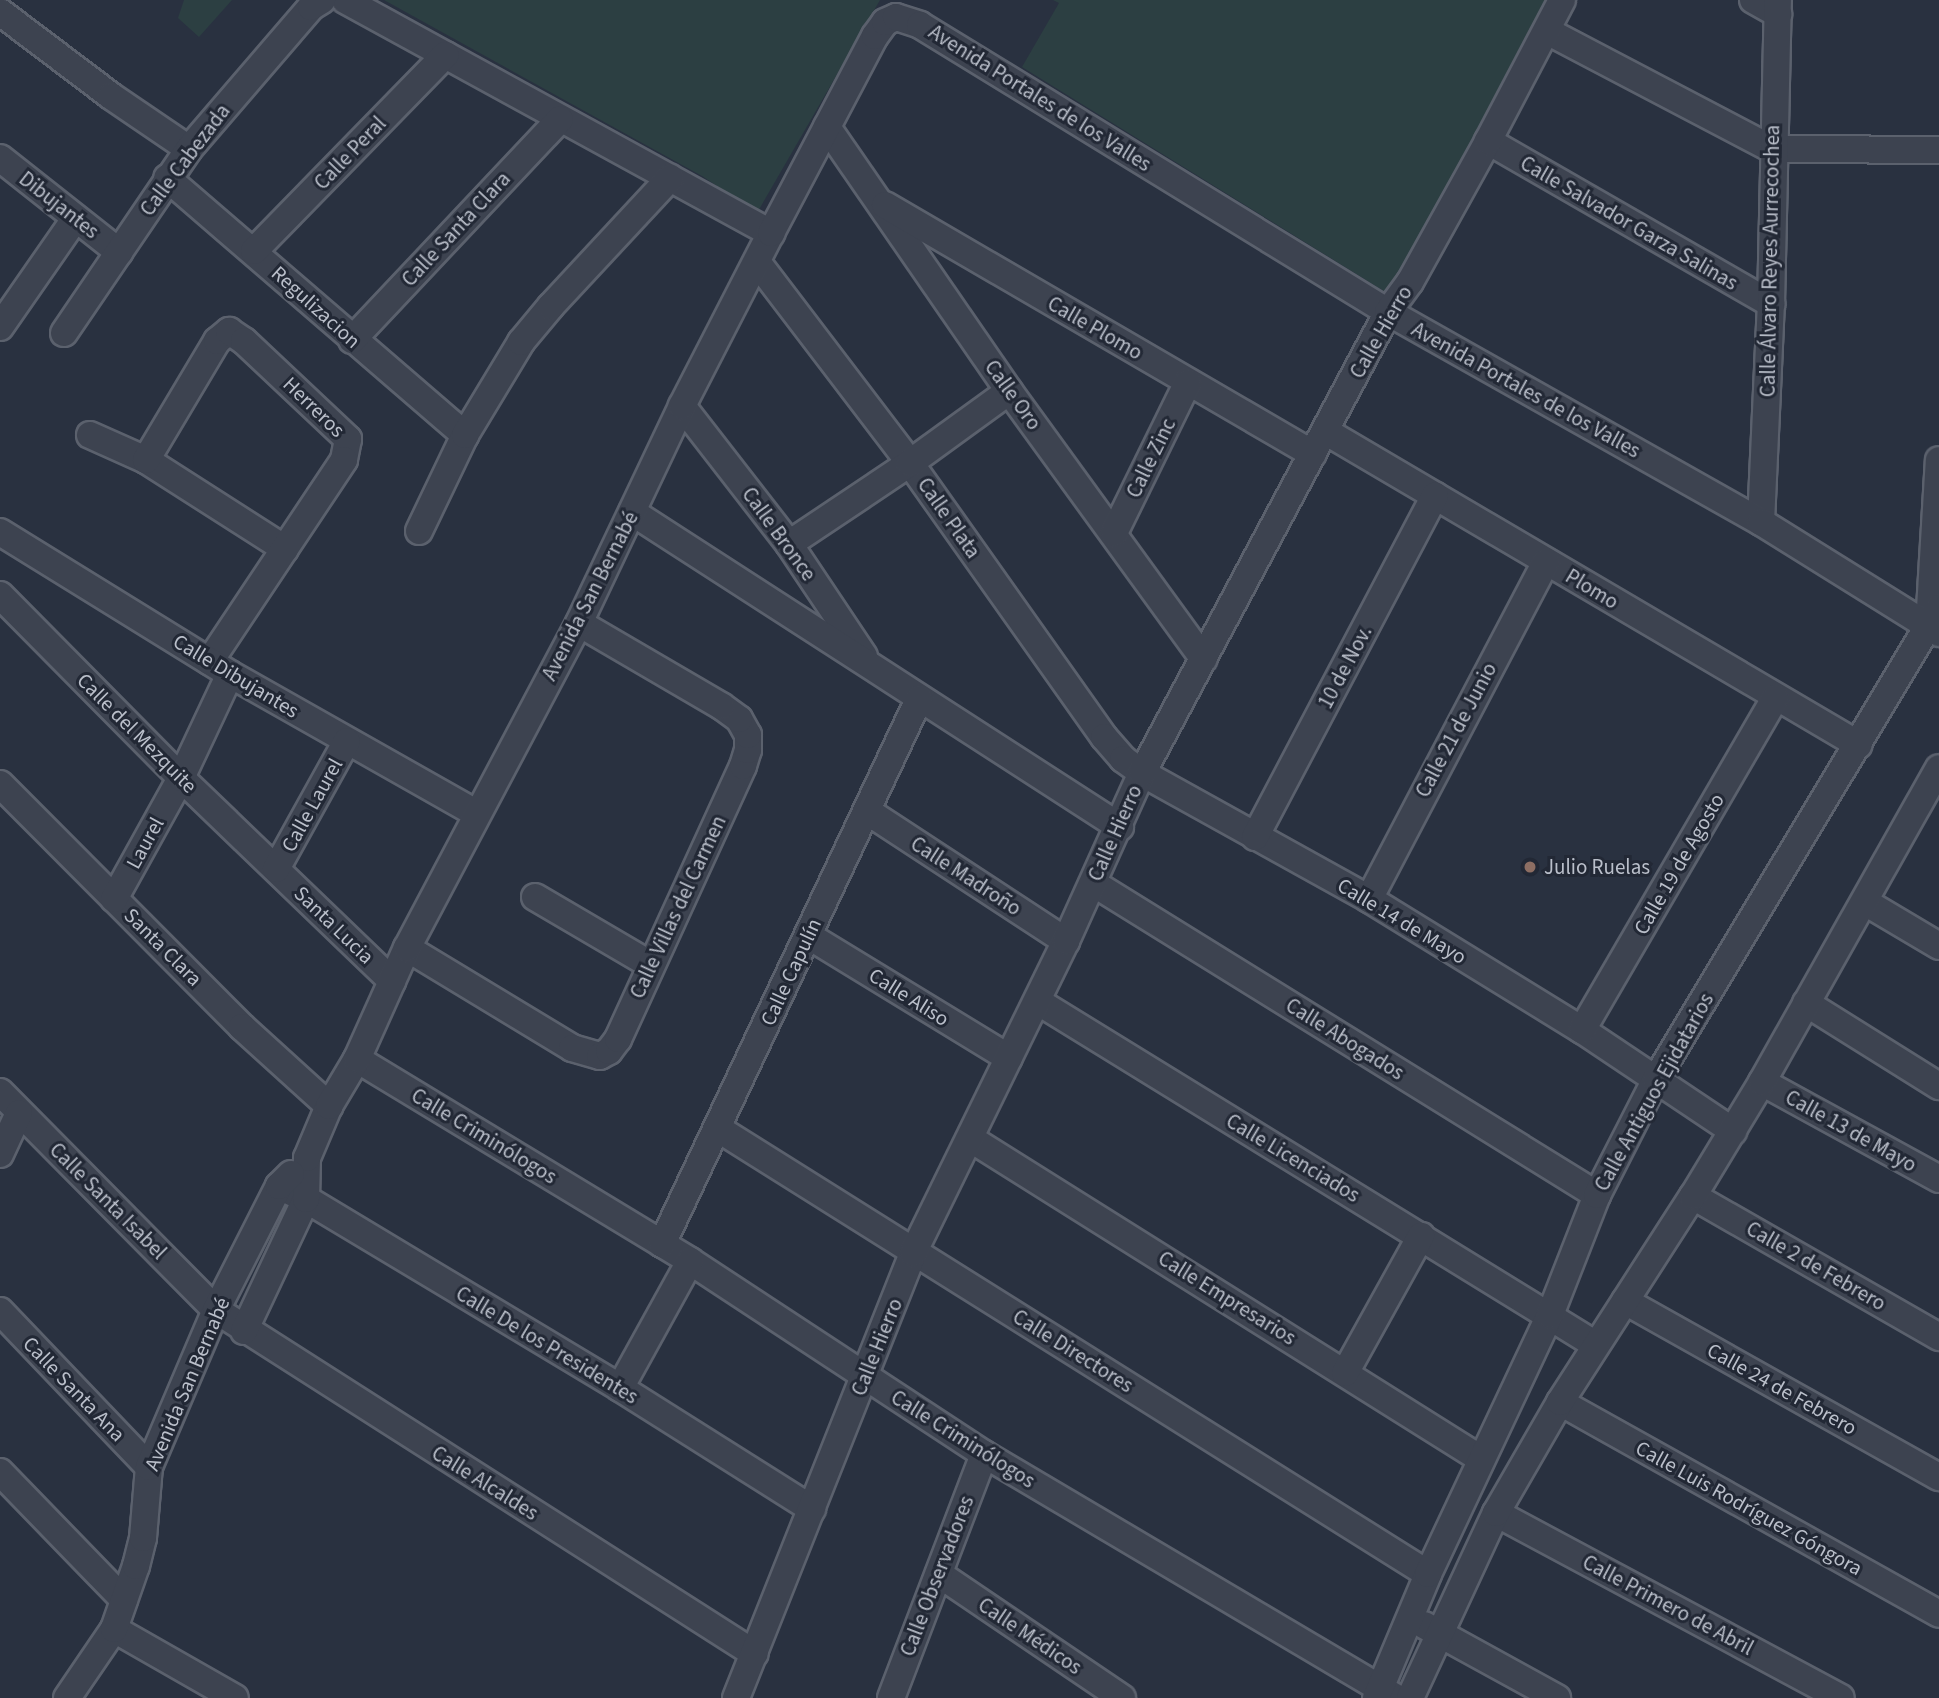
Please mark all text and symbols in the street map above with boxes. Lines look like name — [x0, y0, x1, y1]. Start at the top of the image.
street label: Avenida Portales de los Valles — [924, 19, 1156, 177]
street label: Calle Cabezada — [135, 99, 235, 221]
street label: Calle Peral — [309, 111, 391, 195]
street label: Calle Álvaro Reyes Aurrecochea — [1755, 125, 1785, 397]
street label: Calle Salvador Garza Salinas — [1516, 150, 1742, 296]
street label: Dibujantes — [14, 166, 104, 244]
street label: Calle Santa Clara — [396, 166, 516, 292]
street label: Regulizacion — [266, 260, 366, 354]
street label: Calle Hierro — [1344, 281, 1418, 383]
street label: Calle Plomo — [1043, 291, 1147, 365]
street label: Avenida Portales de los Valles — [1407, 317, 1645, 463]
street label: Calle Oro — [979, 355, 1047, 435]
street label: Herreros — [278, 372, 350, 442]
street label: Calle Zinc — [1121, 414, 1181, 502]
street label: Calle Plata — [912, 473, 986, 563]
street label: Calle Bronce — [737, 482, 821, 586]
street label: Avenida San Bernabé — [537, 507, 643, 685]
street label: Plomo — [1561, 563, 1623, 615]
street label: 10 de Nov. — [1313, 621, 1377, 713]
street label: Calle Dibujantes — [169, 629, 303, 723]
street label: Calle 21 de Junio — [1410, 658, 1502, 802]
street label: Calle del Mezquite — [72, 668, 202, 798]
street label: Calle Laurel — [276, 754, 348, 856]
street label: Calle Hierro — [1083, 781, 1147, 885]
street label: Calle 19 de Agosto — [1628, 789, 1730, 939]
street label: Calle Villas del Carmen — [625, 812, 731, 1002]
street label: Laurel — [121, 813, 169, 873]
street label: Calle Madroño — [906, 831, 1026, 921]
place label: Julio Ruelas — [1544, 854, 1650, 880]
marker: Julio Ruelas — [1522, 859, 1538, 875]
street label: Calle 14 de Mayo — [1333, 873, 1471, 969]
street label: Santa Lucia — [289, 881, 379, 969]
street label: Santa Clara — [119, 903, 207, 991]
street label: Calle Capulín — [755, 914, 827, 1030]
street label: Calle Aliso — [864, 962, 954, 1032]
street label: Calle Antiguos Ejidatarios — [1589, 989, 1719, 1195]
street label: Calle Abogados — [1281, 993, 1409, 1085]
street label: Calle Criminólogos — [407, 1083, 561, 1189]
street label: Calle 13 de Mayo — [1781, 1085, 1921, 1177]
street label: Calle Licenciados — [1222, 1108, 1364, 1208]
street label: Calle Santa Isabel — [44, 1137, 172, 1265]
street label: Calle 2 de Febrero — [1742, 1216, 1890, 1316]
street label: Calle Empresarios — [1154, 1246, 1300, 1350]
street label: Calle De los Presidentes — [451, 1281, 643, 1409]
street label: Avenida San Bernabé — [139, 1293, 235, 1475]
street label: Calle Hierro — [846, 1295, 908, 1399]
street label: Calle Directores — [1008, 1304, 1138, 1398]
street label: Calle Santa Ana — [18, 1331, 130, 1447]
street label: Calle 24 de Febrero — [1703, 1337, 1861, 1441]
street label: Calle Criminólogos — [886, 1385, 1040, 1493]
street label: Calle Luis Rodríguez Góngora — [1631, 1435, 1867, 1581]
street label: Calle Alcaldes — [427, 1440, 543, 1526]
street label: Calle Observadores — [895, 1492, 979, 1660]
street label: Calle Primero de Abril — [1578, 1549, 1758, 1661]
street label: Calle Médicos — [973, 1592, 1087, 1680]

